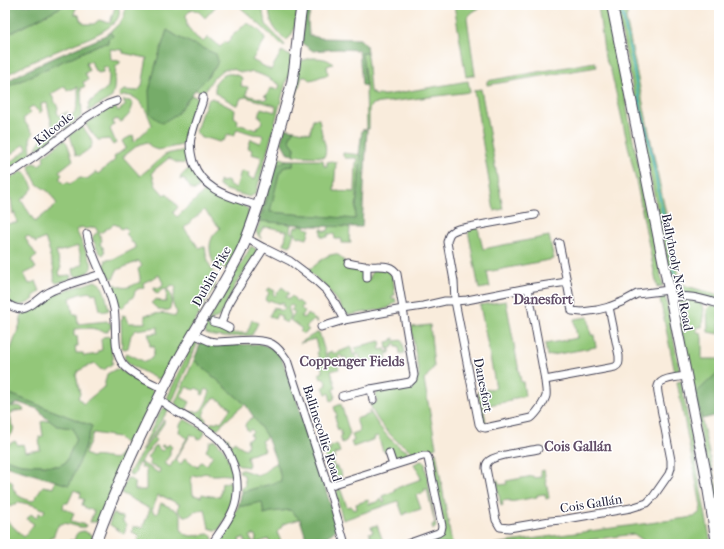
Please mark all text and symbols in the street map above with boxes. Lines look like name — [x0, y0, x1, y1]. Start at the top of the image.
street label: Kilcoole — [31, 108, 76, 148]
street label: Ballyhooly New Road — [659, 212, 696, 333]
street label: Dublin Pike — [189, 243, 234, 309]
district label: Danesfort — [513, 291, 574, 308]
district label: Coppenger Fields — [299, 353, 405, 370]
street label: Danesfort — [471, 356, 496, 414]
street label: Ballinecollie Road — [300, 383, 346, 484]
district label: Cois Gallán — [544, 438, 613, 455]
street label: Cois Gallán — [559, 491, 624, 516]

